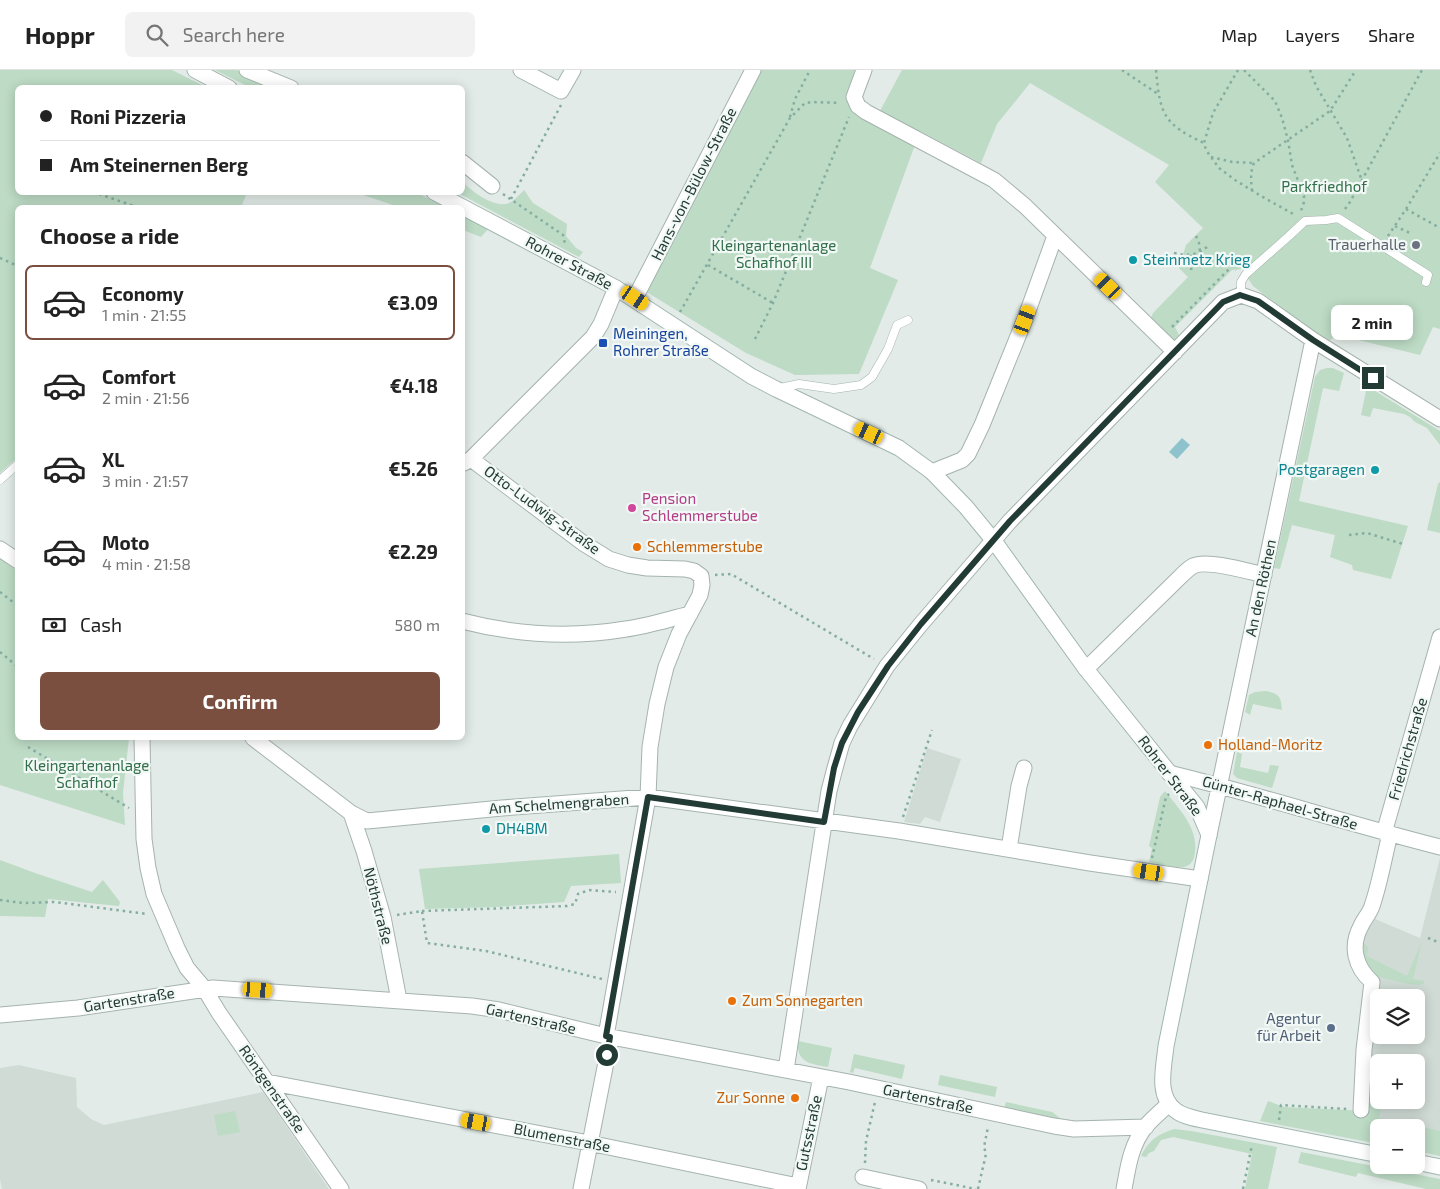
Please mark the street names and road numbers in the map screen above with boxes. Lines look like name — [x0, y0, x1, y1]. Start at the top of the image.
street label: Hans-von-Bülow-Straße — [647, 104, 740, 263]
street label: Rohrer Straße — [523, 232, 616, 293]
street label: Otto-Ludwig-Straße — [481, 461, 604, 557]
street label: An den Röthen — [1241, 537, 1279, 638]
street label: Friedrichstraße — [1384, 695, 1430, 802]
street label: Rohrer Straße — [1135, 732, 1207, 819]
street label: Günter-Raphael-Straße — [1200, 771, 1360, 833]
street label: Am Schelmengraben — [488, 789, 630, 817]
street label: Nöthstraße — [361, 865, 397, 946]
street label: Gartenstraße — [82, 983, 176, 1015]
street label: Gartenstraße — [484, 999, 578, 1037]
street label: Röntgenstraße — [236, 1041, 310, 1136]
street label: Gartenstraße — [881, 1080, 975, 1116]
street label: Gutsstraße — [791, 1093, 825, 1172]
street label: Blumenstraße — [512, 1119, 612, 1155]

